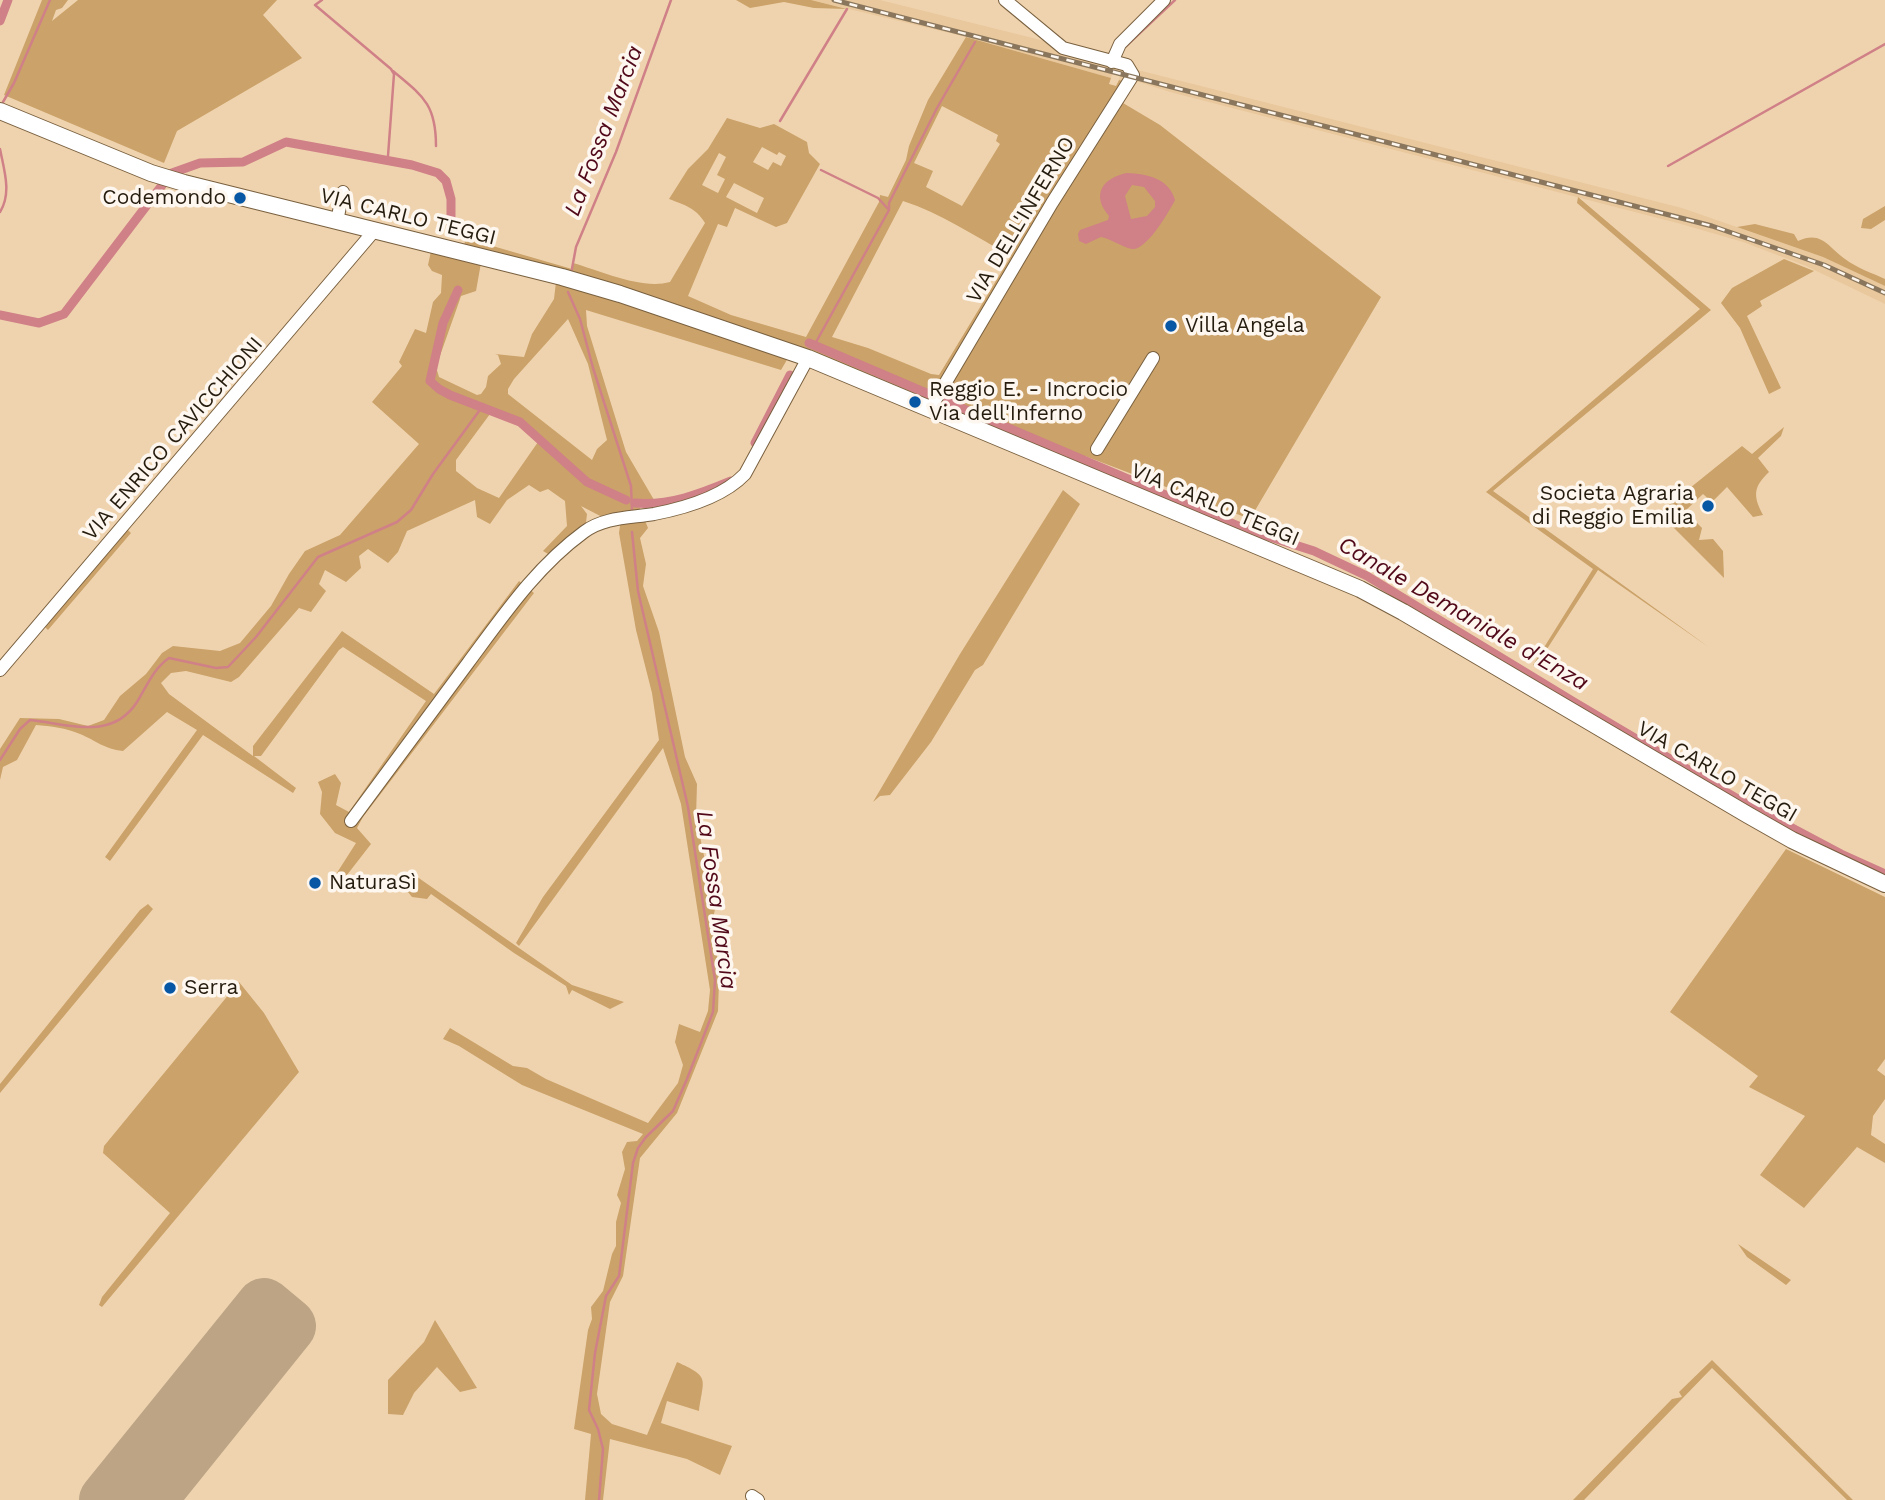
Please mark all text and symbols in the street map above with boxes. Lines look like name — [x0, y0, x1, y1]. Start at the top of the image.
water label: La Fossa Marcia — [559, 42, 649, 220]
street label: VIA DELL'INFERNO — [961, 132, 1081, 308]
street label: VIA CARLO TEGGI — [317, 183, 499, 251]
place label: Codemondo — [102, 185, 226, 211]
marker: Codemondo — [232, 190, 248, 206]
place label: Villa Angela — [1185, 313, 1305, 339]
marker: Villa Angela — [1163, 318, 1179, 334]
street label: VIA ENRICO CAVICCHIONI — [78, 332, 268, 546]
place label: Reggio E. - Incrocio Via dell'Inferno — [929, 377, 1128, 427]
marker: Reggio E. - Incrocio Via dell'Inferno — [907, 394, 923, 410]
street label: VIA CARLO TEGGI — [1127, 458, 1303, 552]
place label: Societa Agraria di Reggio Emilia — [1532, 481, 1694, 531]
marker: Societa Agraria di Reggio Emilia — [1700, 498, 1716, 514]
water label: Canale Demaniale d'Enza — [1333, 531, 1593, 697]
street label: VIA CARLO TEGGI — [1633, 716, 1801, 828]
water label: La Fossa Marcia — [690, 809, 742, 991]
place label: NaturaSì — [329, 870, 417, 896]
marker: NaturaSì — [307, 875, 323, 891]
place label: Serra — [184, 975, 238, 1001]
marker: Serra — [162, 980, 178, 996]

